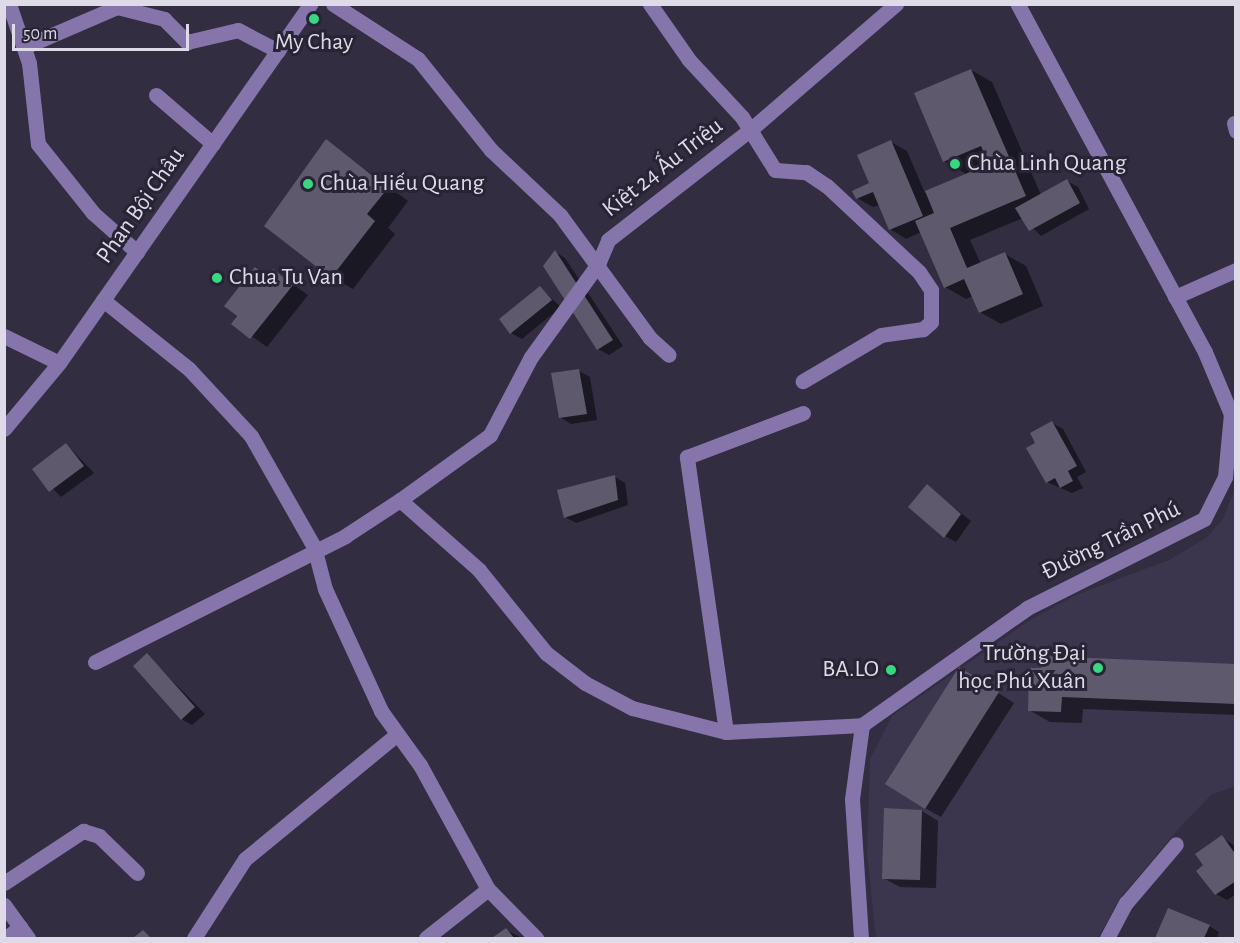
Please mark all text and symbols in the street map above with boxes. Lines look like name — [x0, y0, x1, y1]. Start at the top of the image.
scale bar — [15, 12, 192, 50]
marker: My Chay — [307, 12, 321, 26]
text: 50 m — [23, 25, 57, 43]
place label: My Chay — [275, 29, 353, 57]
street label: Kiệt 24 Ấu Triệu — [597, 112, 729, 224]
street label: Phan Bội Châu — [91, 143, 191, 269]
place label: Chùa Linh Quang — [967, 150, 1126, 178]
marker: Chùa Linh Quang — [948, 157, 962, 171]
place label: Chùa Hiếu Quang — [320, 170, 484, 198]
marker: Chùa Hiếu Quang — [301, 177, 315, 191]
place label: Chua Tu Van — [229, 264, 343, 292]
marker: Chua Tu Van — [210, 271, 224, 285]
street label: Đường Trần Phú — [1037, 495, 1185, 587]
place label: Trường Đại học Phú Xuân — [958, 640, 1086, 696]
place label: BA.LO — [822, 656, 879, 684]
marker: Trường Đại học Phú Xuân — [1091, 661, 1105, 675]
marker: BA.LO — [884, 663, 898, 677]

